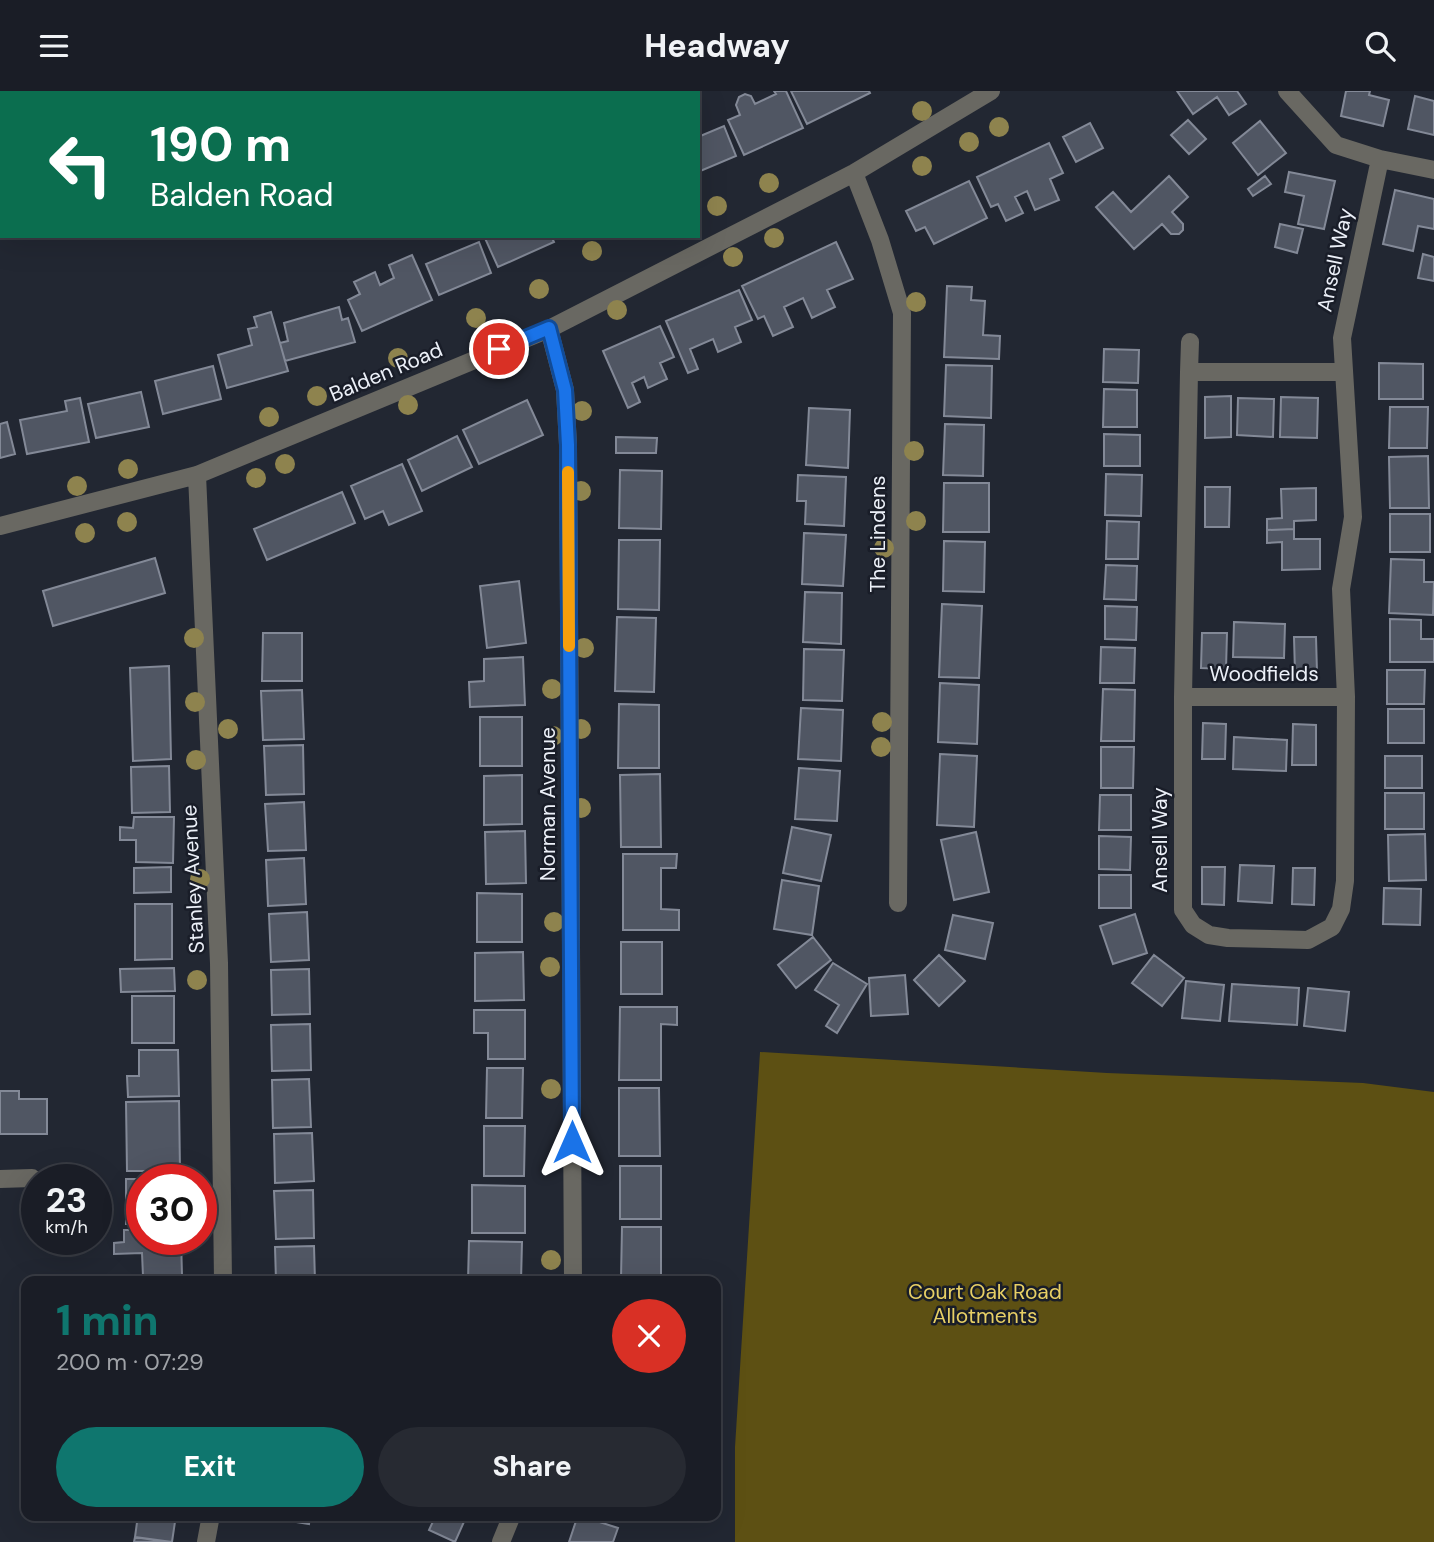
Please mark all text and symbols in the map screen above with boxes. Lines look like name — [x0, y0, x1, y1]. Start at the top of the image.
text: Headway — [644, 25, 790, 67]
icon: menu — [35, 27, 73, 65]
icon: search — [1361, 27, 1399, 65]
text: 190 m — [150, 112, 291, 176]
icon: left — [35, 119, 126, 210]
text: Balden Road — [150, 174, 333, 216]
street label: Ansell Way — [1310, 205, 1360, 315]
pin — [469, 319, 529, 379]
icon: arrive — [480, 330, 518, 368]
street label: Balden Road — [325, 336, 447, 408]
street label: The Lindens — [864, 475, 892, 593]
street label: Woodfields — [1209, 660, 1319, 688]
street label: Norman Avenue — [534, 727, 562, 881]
street label: Ansell Way — [1146, 787, 1174, 893]
street label: Stanley Avenue — [175, 804, 211, 954]
position arrow — [535, 1105, 609, 1179]
speed limit sign: 30 — [126, 1164, 217, 1255]
text: 23 — [46, 1177, 87, 1223]
text: km/h — [45, 1215, 88, 1239]
park label: Court Oak Road Allotments — [908, 1278, 1062, 1330]
text: 1 min — [56, 1293, 159, 1348]
button: close — [612, 1299, 686, 1373]
text: 200 m · 07:29 — [56, 1347, 204, 1377]
button: Exit — [56, 1427, 364, 1507]
button: Share — [378, 1427, 686, 1507]

